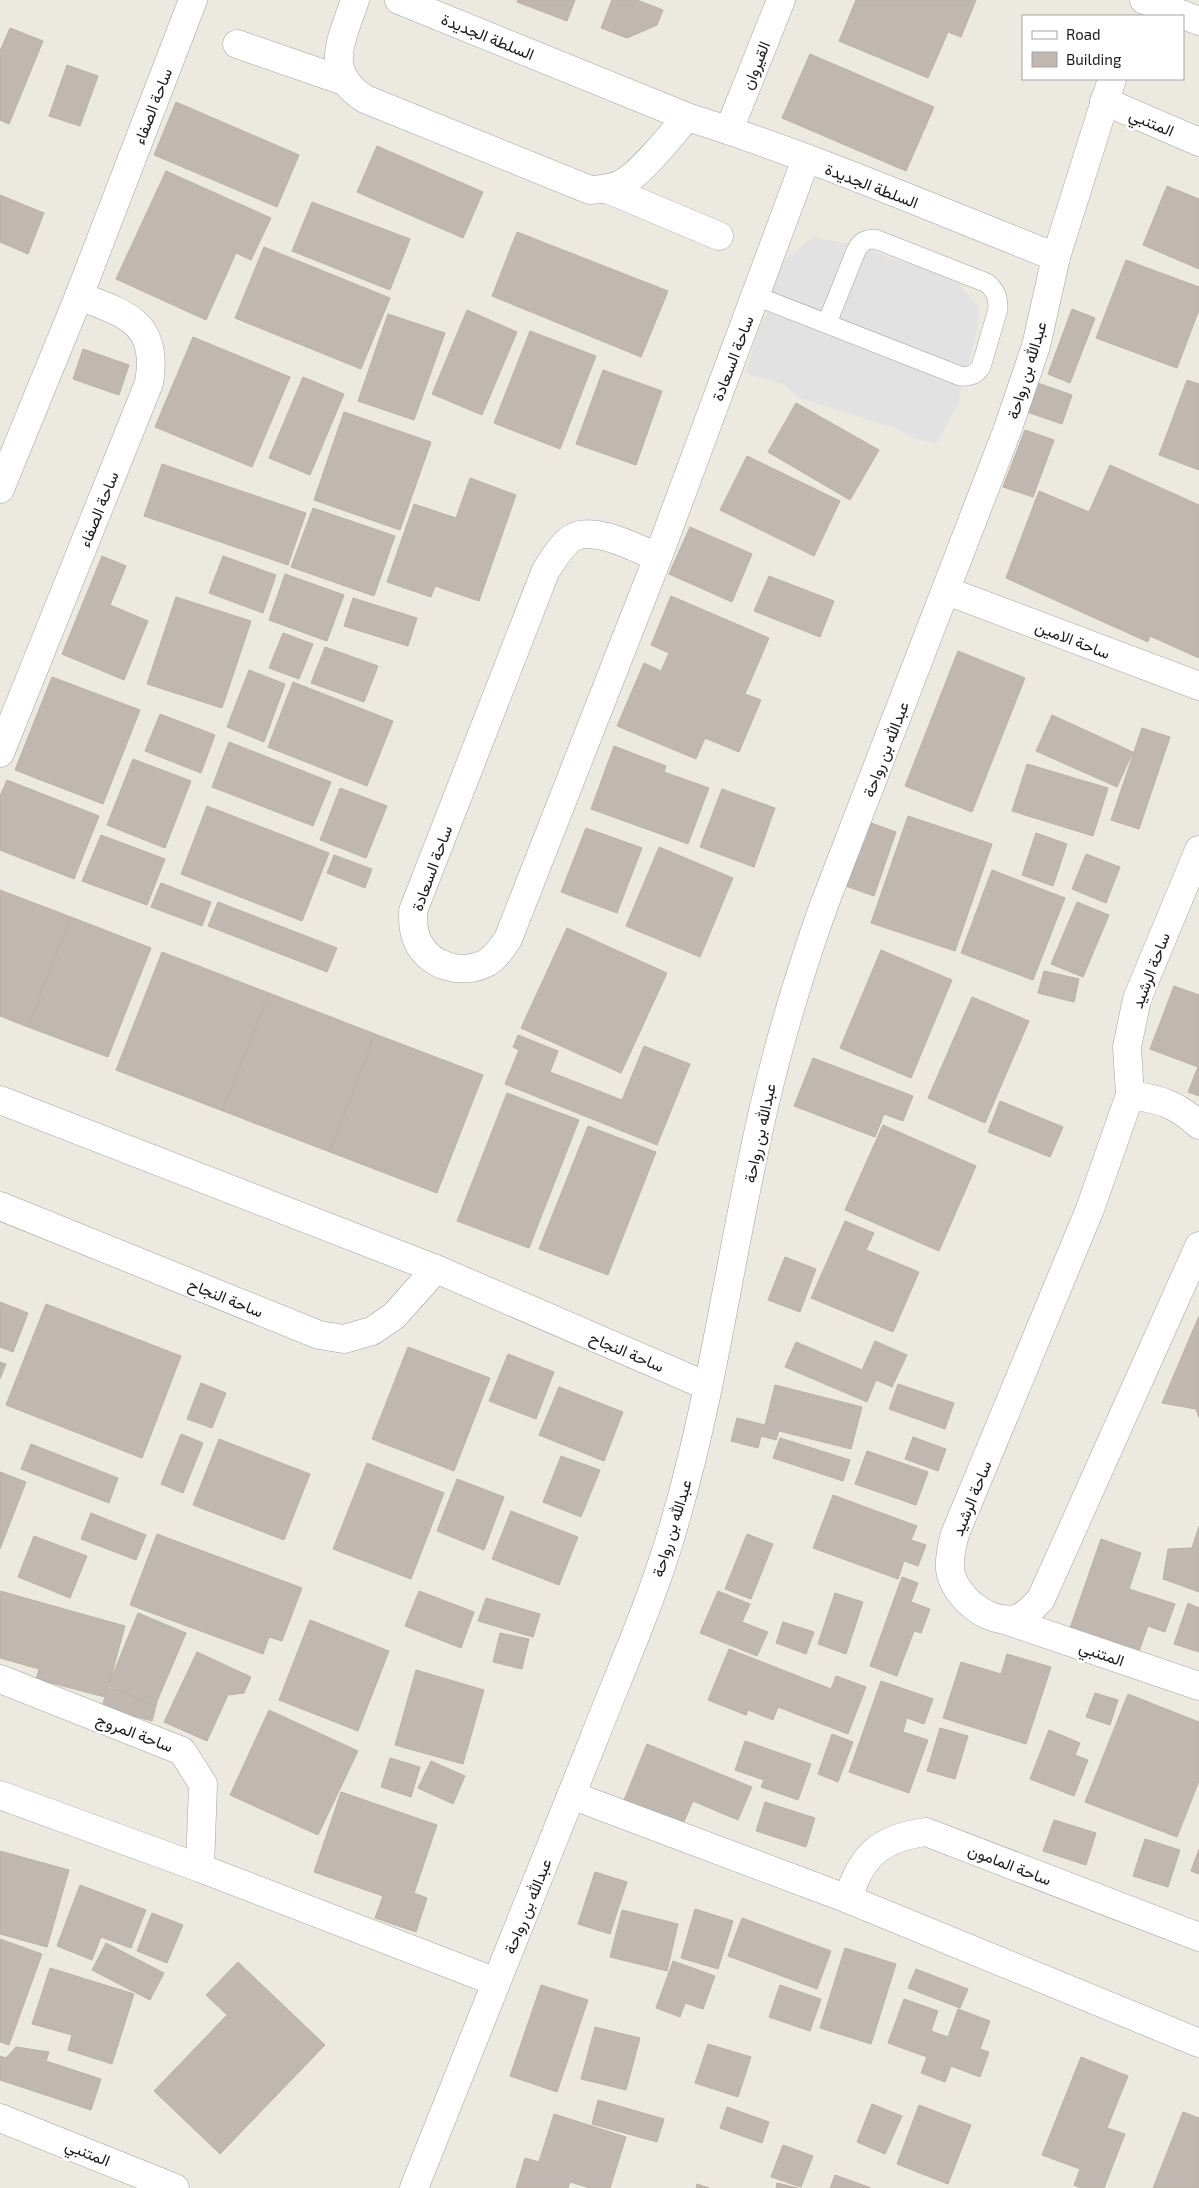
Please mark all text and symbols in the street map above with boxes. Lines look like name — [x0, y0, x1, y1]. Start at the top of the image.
street label: السلطة الجديدة — [439, 9, 537, 64]
legend — [1022, 15, 1184, 80]
text: Road — [1066, 25, 1101, 43]
street label: القيروان — [737, 38, 775, 93]
text: Building — [1066, 50, 1122, 68]
street label: ساحة الصفاء — [129, 65, 175, 147]
street label: المتنبي — [1125, 104, 1177, 144]
street label: السلطة الجديدة — [822, 159, 921, 212]
street label: ساحة السعادة — [707, 313, 757, 403]
street label: عبدالله بن رواحة — [1002, 319, 1052, 422]
street label: ساحة الصفاء — [74, 468, 122, 550]
street label: ساحة الامين — [1032, 616, 1113, 664]
street label: عبدالله بن رواحة — [858, 698, 914, 800]
street label: ساحة السعادة — [407, 823, 455, 913]
street label: ساحة الرشيد — [1127, 929, 1175, 1011]
street label: عبدالله بن رواحة — [739, 1082, 781, 1185]
street label: ساحة النجاح — [185, 1273, 266, 1323]
street label: ساحة النجاح — [586, 1327, 667, 1378]
street label: ساحة الرشيد — [947, 1458, 997, 1539]
street label: عبدالله بن رواحة — [647, 1477, 697, 1580]
street label: المتنبي — [1075, 1636, 1127, 1674]
street label: ساحة المروج — [93, 1709, 176, 1758]
street label: ساحة المامون — [965, 1839, 1054, 1890]
street label: عبدالله بن رواحة — [499, 1856, 557, 1957]
street label: المتنبي — [61, 2134, 113, 2174]

